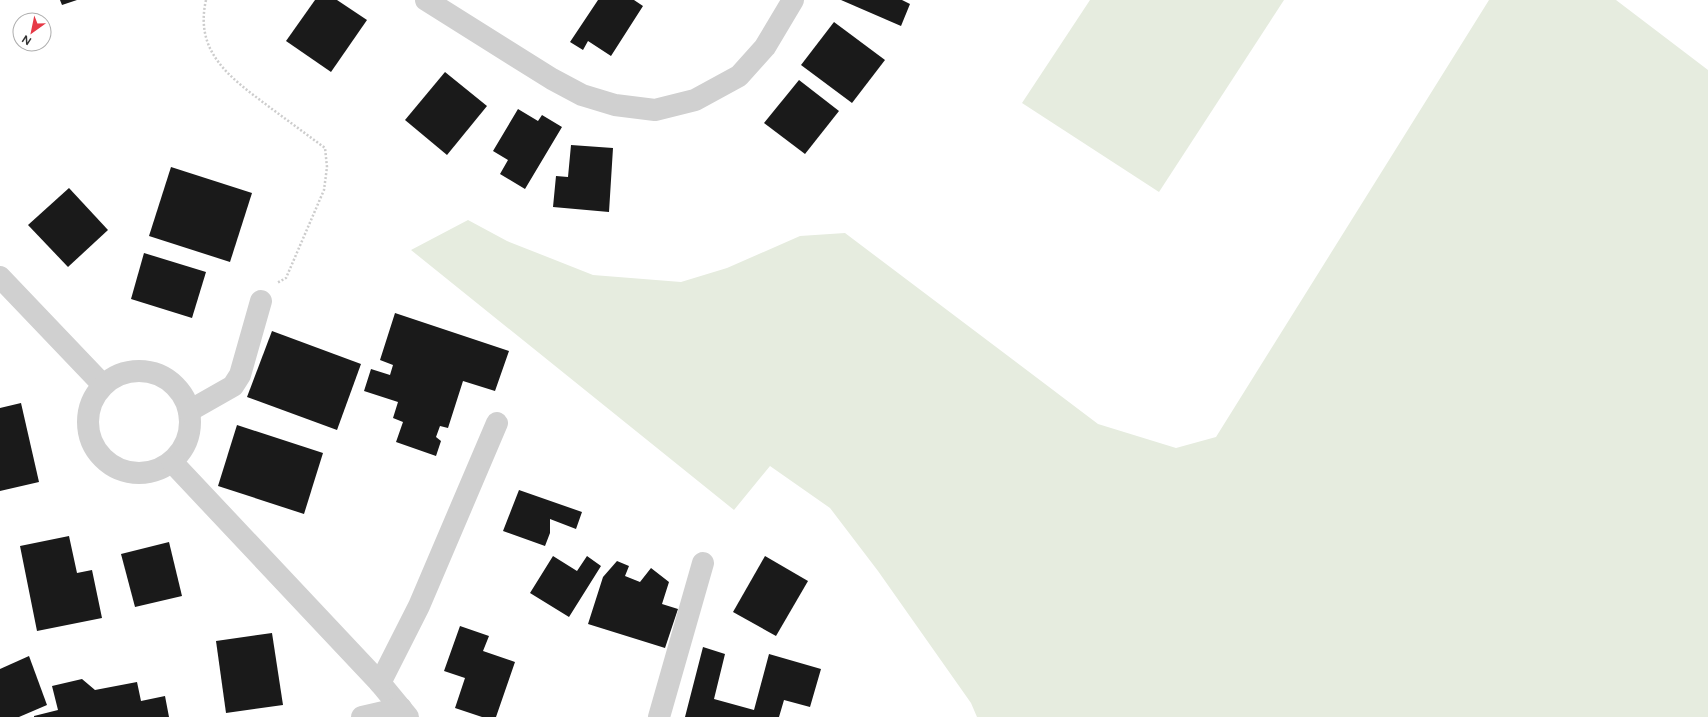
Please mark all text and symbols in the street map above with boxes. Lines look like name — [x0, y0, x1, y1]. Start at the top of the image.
north arrow — [12, 12, 52, 52]
text: N — [20, 32, 34, 48]

